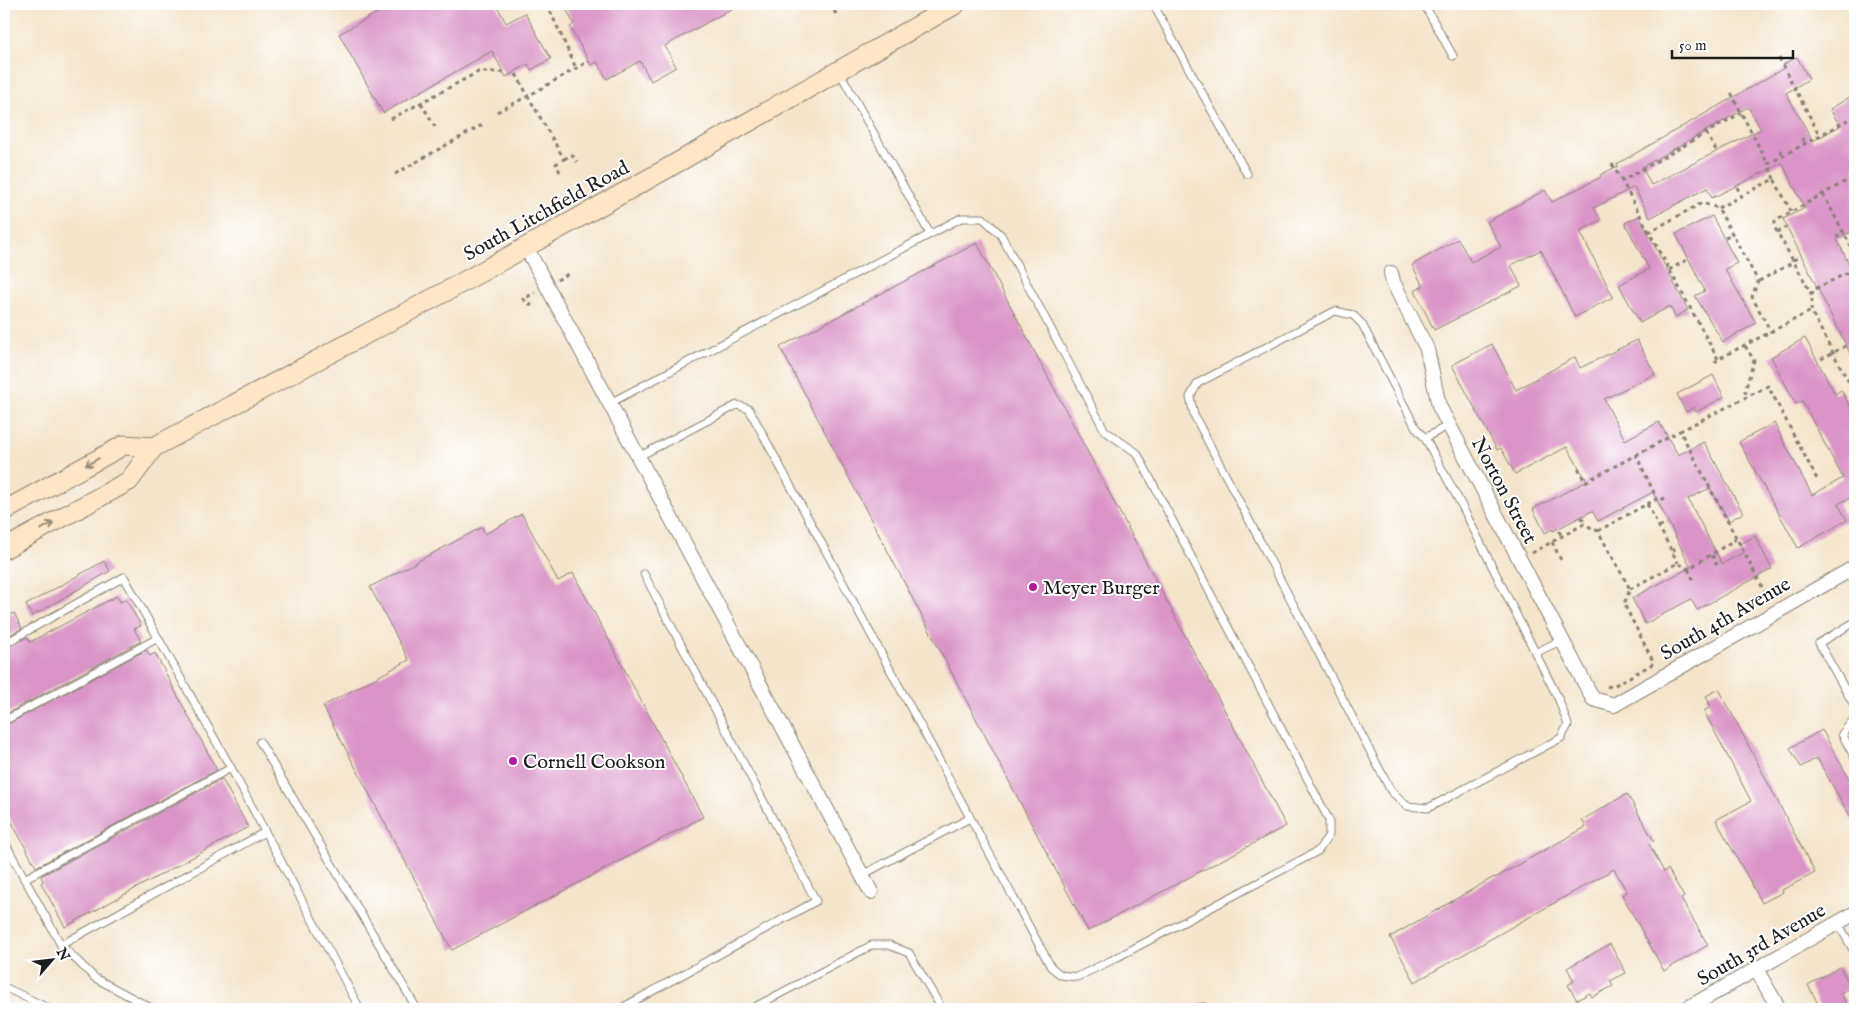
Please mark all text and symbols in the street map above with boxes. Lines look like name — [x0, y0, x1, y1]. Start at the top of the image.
scale bar — [1672, 28, 1793, 60]
text: 50 m — [1679, 36, 1707, 55]
street label: South Litchfield Road — [460, 155, 634, 267]
street label: Norton Street — [1465, 433, 1542, 548]
one-way arrow — [85, 457, 100, 467]
one-way arrow — [39, 521, 54, 531]
street label: South 4th Avenue — [1656, 572, 1795, 667]
place label: Meyer Burger — [1043, 576, 1160, 601]
marker: Meyer Burger — [1027, 581, 1039, 593]
place label: Cornell Cookson — [523, 750, 666, 775]
marker: Cornell Cookson — [507, 755, 519, 767]
street label: South 3rd Avenue — [1693, 898, 1830, 992]
north arrow — [28, 936, 78, 986]
text: N — [51, 944, 73, 964]

